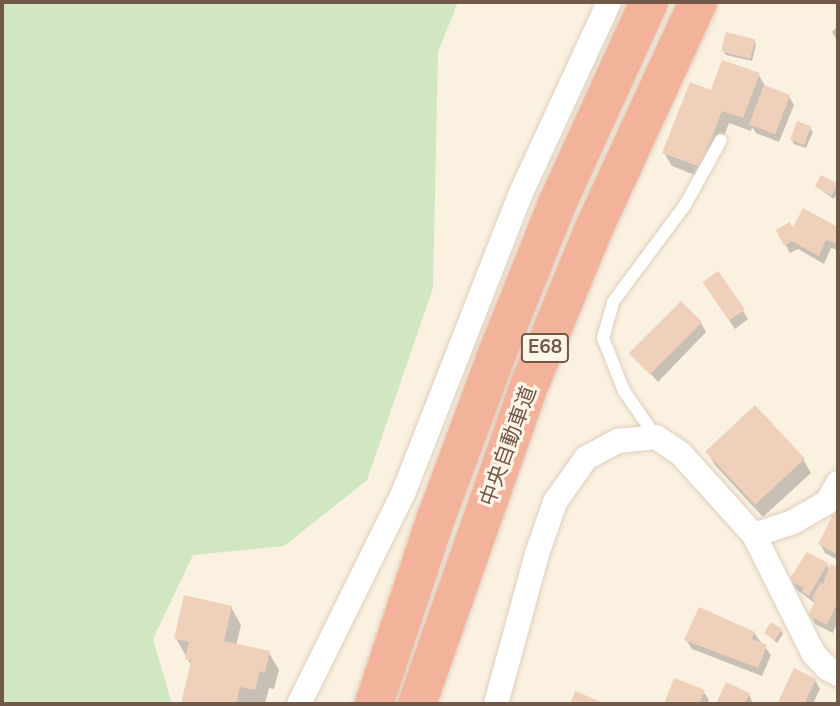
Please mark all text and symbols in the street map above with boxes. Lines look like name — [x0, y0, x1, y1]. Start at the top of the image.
road number: E68 — [520, 332, 570, 364]
street label: 中央自動車道 — [475, 382, 541, 510]

